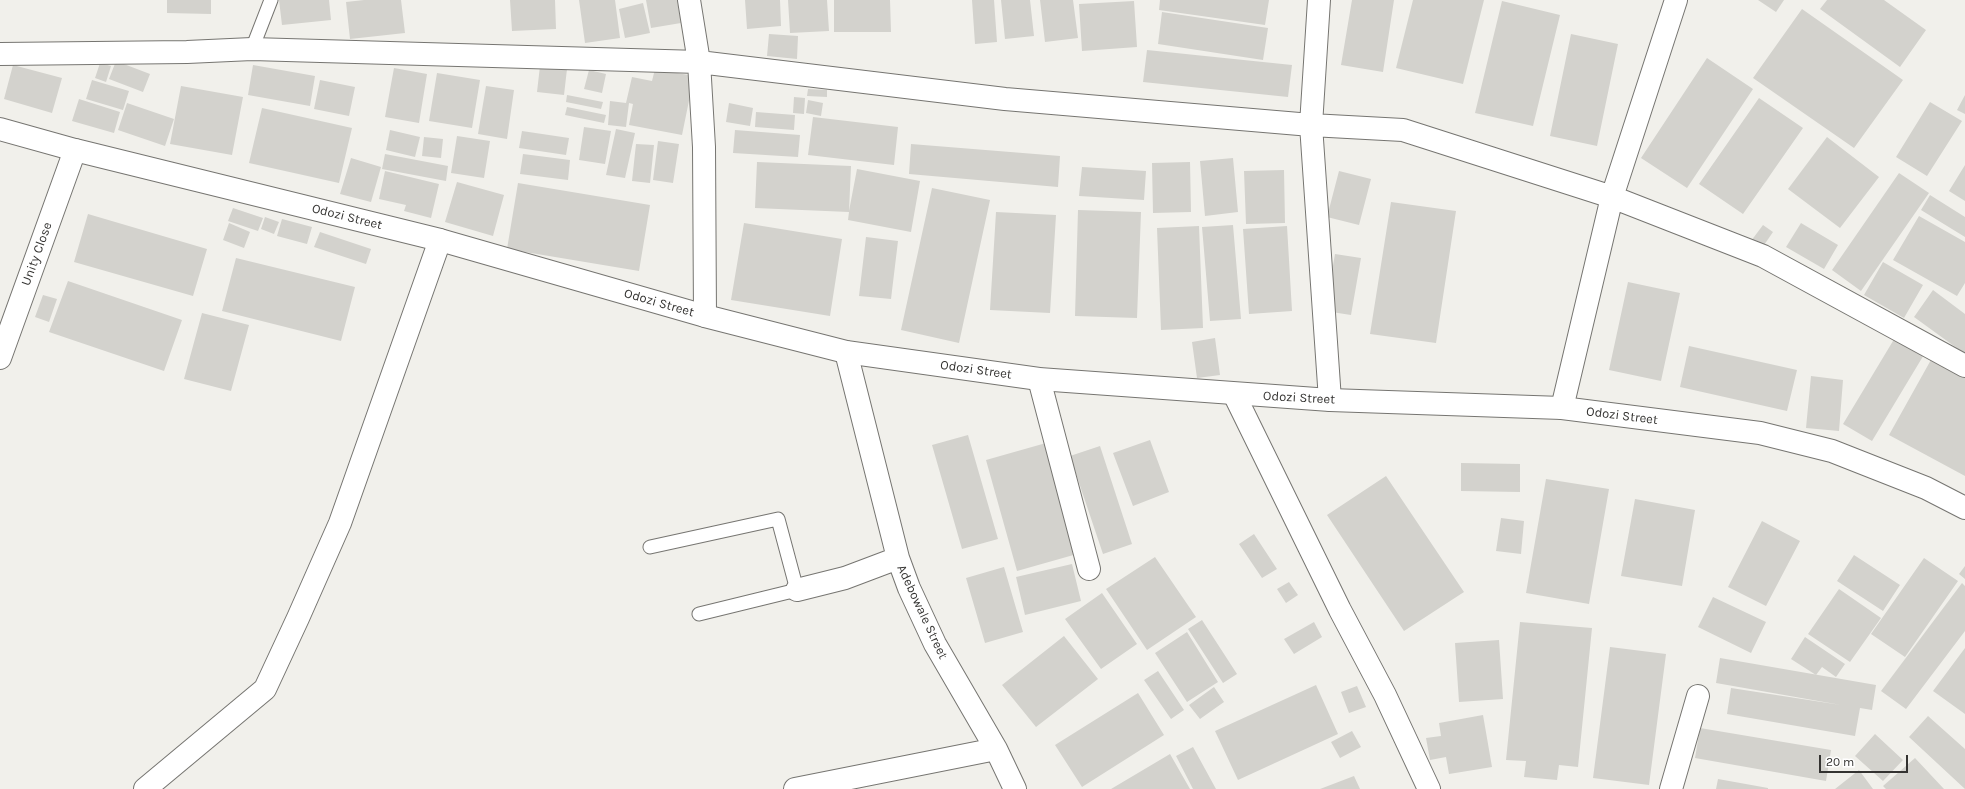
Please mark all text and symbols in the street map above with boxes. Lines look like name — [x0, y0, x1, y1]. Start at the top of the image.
street label: Odozi Street — [310, 201, 384, 233]
street label: Unity Close — [18, 220, 56, 288]
street label: Odozi Street — [622, 286, 696, 320]
street label: Odozi Street — [939, 357, 1013, 383]
street label: Odozi Street — [1263, 388, 1335, 408]
street label: Odozi Street — [1585, 404, 1659, 428]
street label: Adebowale Street — [893, 562, 951, 662]
scale bar — [1821, 747, 1910, 773]
text: 20 m — [1826, 755, 1854, 769]

